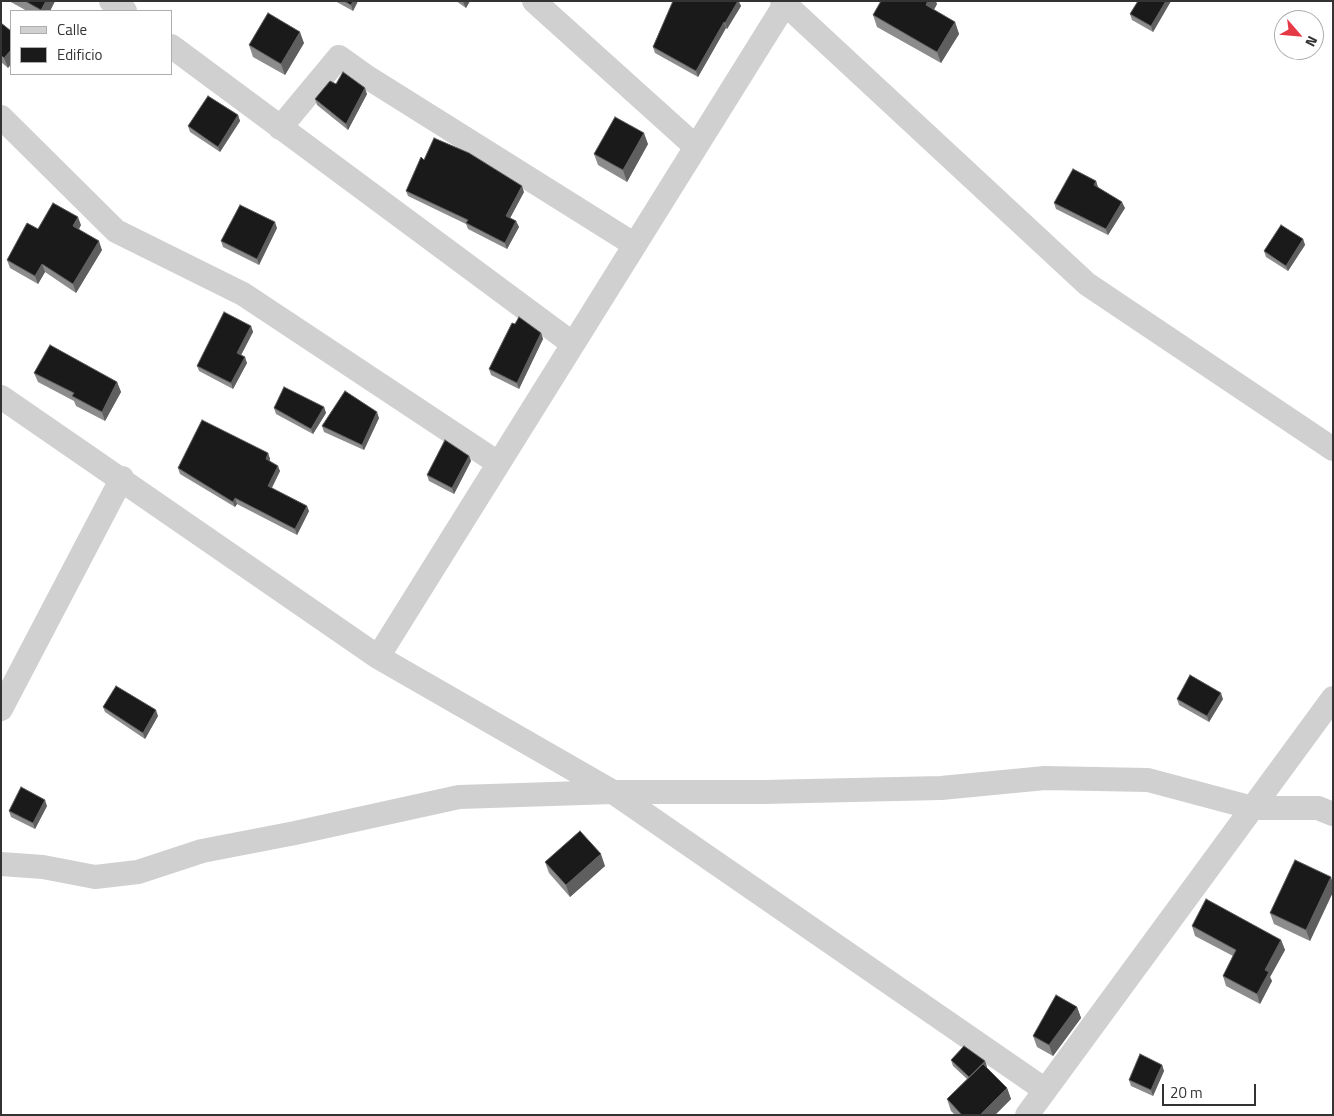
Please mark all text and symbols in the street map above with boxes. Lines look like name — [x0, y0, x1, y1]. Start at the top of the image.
legend — [10, 10, 172, 75]
north arrow — [1274, 10, 1324, 60]
text: Calle — [57, 18, 87, 41]
text: N — [1300, 32, 1323, 51]
text: Edificio — [57, 43, 102, 66]
scale bar — [1164, 1074, 1258, 1106]
text: 20 m — [1170, 1081, 1203, 1104]

